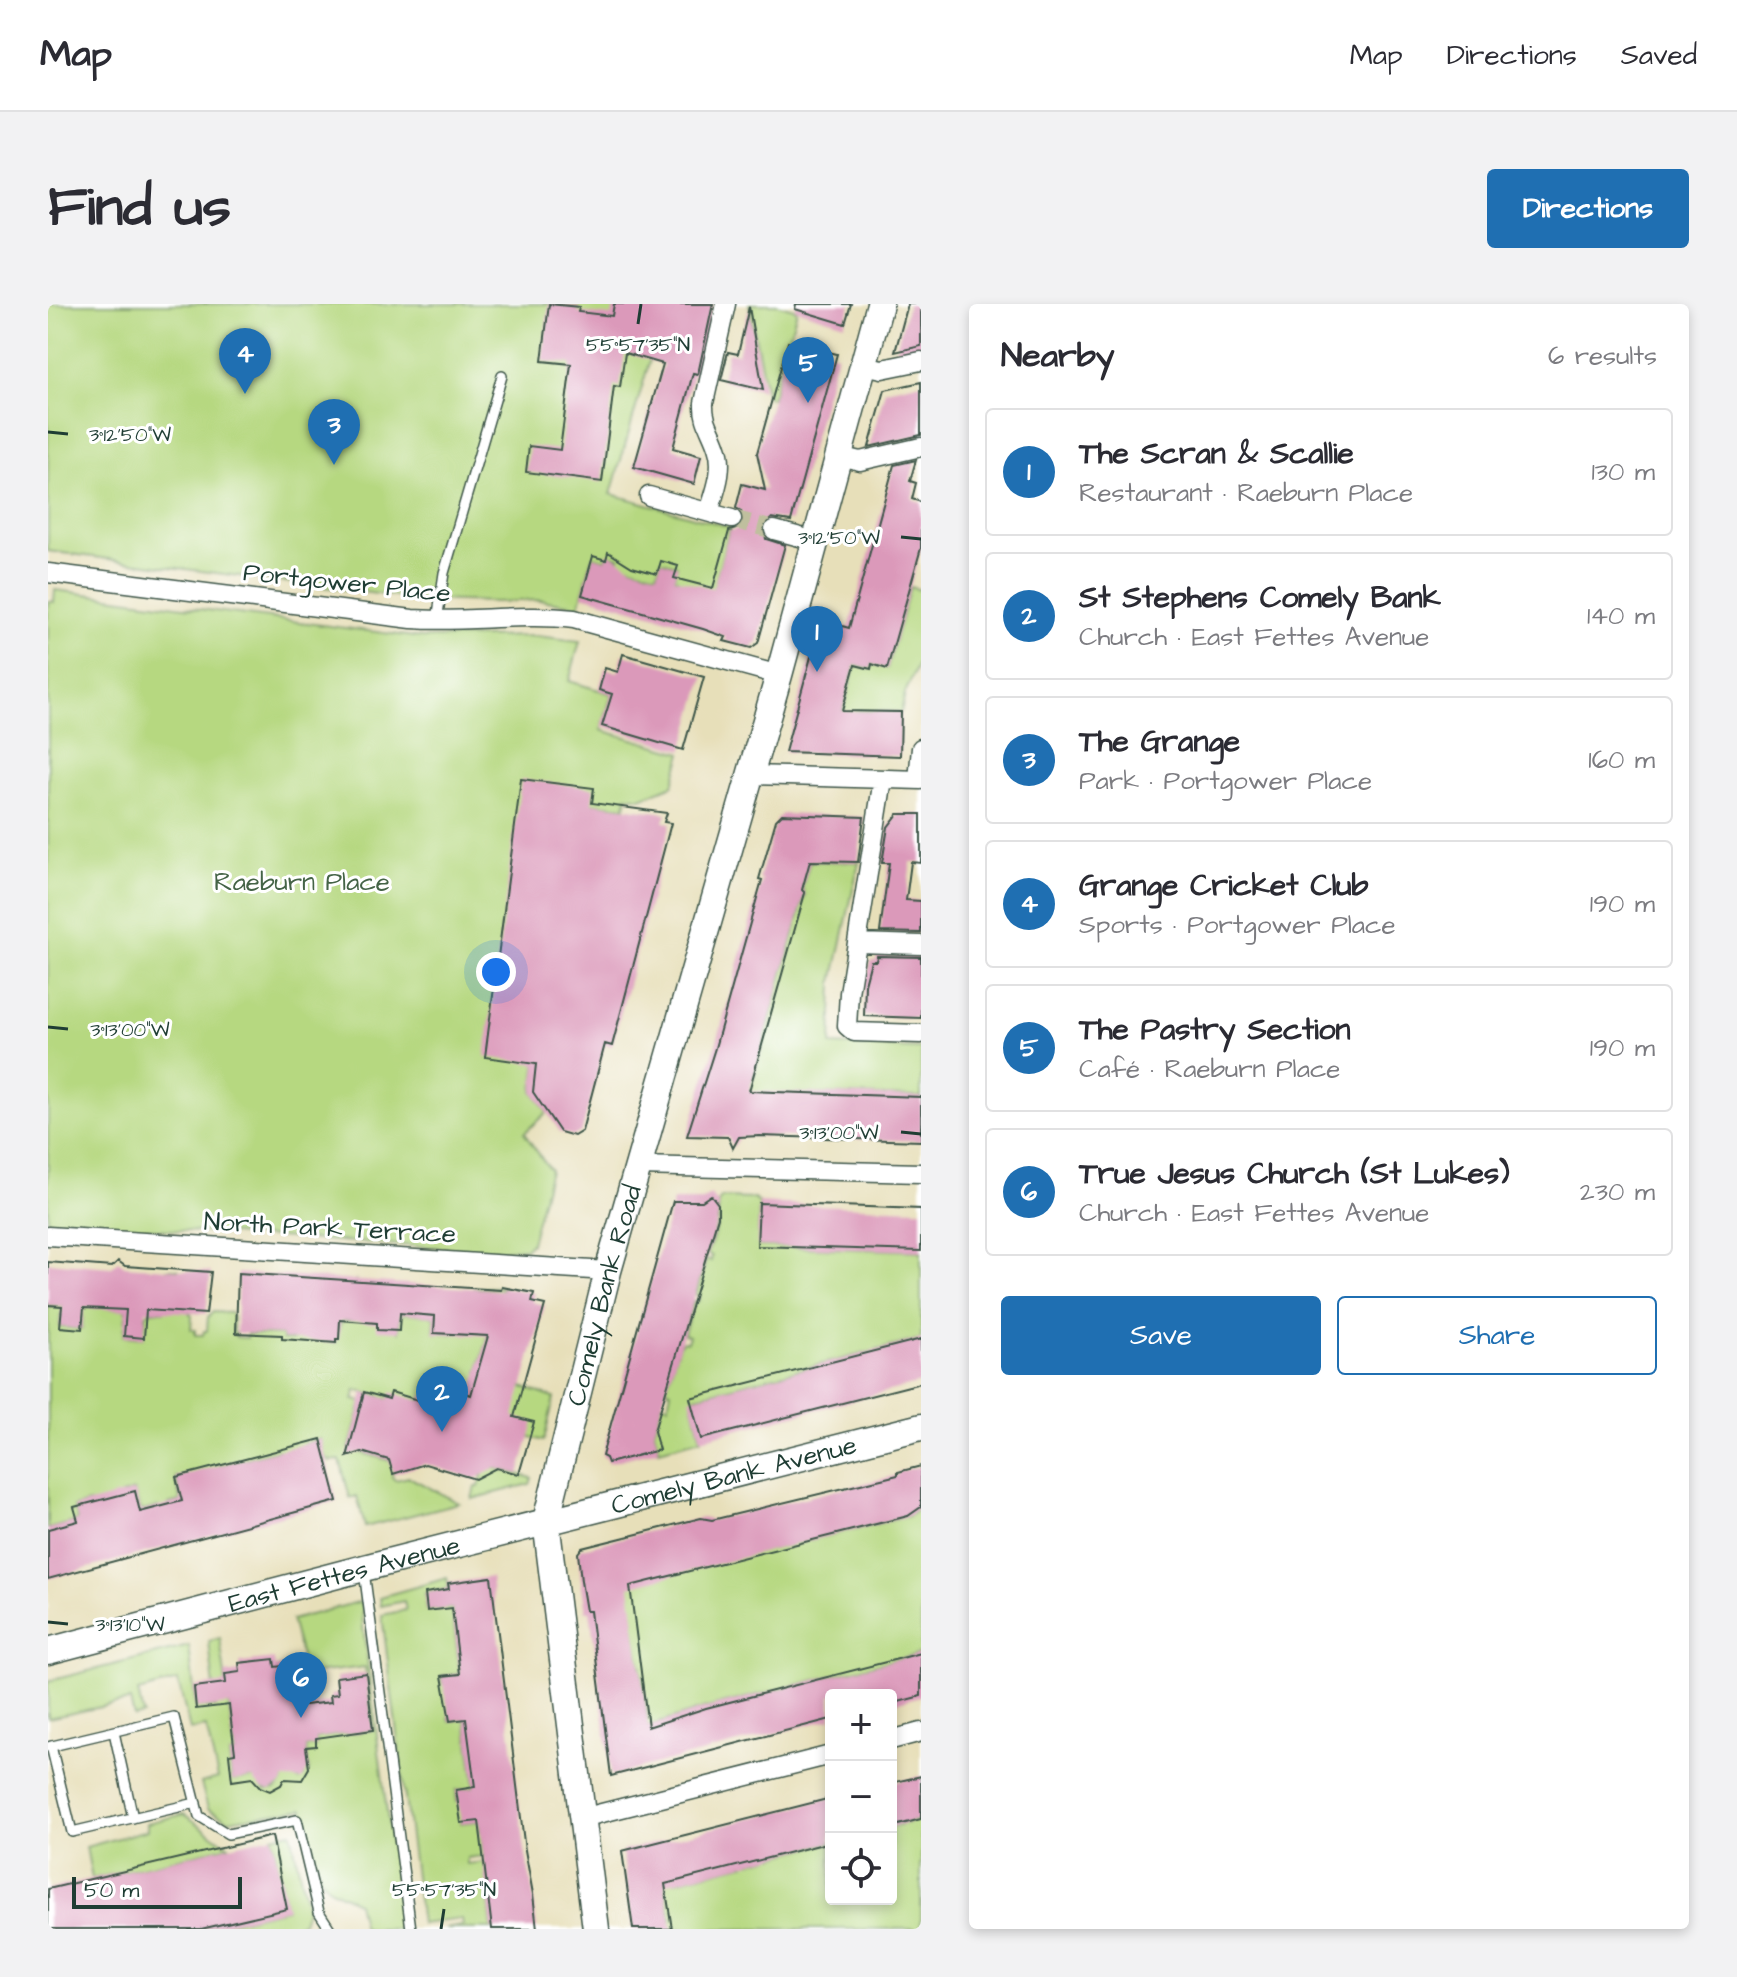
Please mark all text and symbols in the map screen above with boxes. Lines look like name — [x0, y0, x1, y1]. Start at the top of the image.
text: Map — [40, 29, 112, 81]
text: Map — [1350, 36, 1403, 75]
text: Directions — [1447, 36, 1577, 75]
text: Saved — [1621, 36, 1697, 75]
text: Find us — [48, 169, 231, 247]
button: Directions — [1487, 169, 1689, 248]
pin: 4 — [219, 328, 271, 394]
text: 55°57'35"N — [586, 331, 690, 359]
text: Nearby — [1001, 332, 1115, 380]
pin: 5 — [782, 337, 834, 403]
text: 6 results — [1548, 338, 1657, 374]
pin: 3 — [308, 399, 360, 465]
text: 3°12'50"W — [89, 421, 171, 449]
text: The Scran & Scallie — [1079, 433, 1354, 475]
text: 1 — [1027, 454, 1031, 490]
text: 130 m — [1591, 454, 1655, 490]
text: Restaurant · Raeburn Place — [1079, 475, 1413, 511]
text: 3°12'50"W — [798, 524, 880, 552]
street label: Portgower Place — [241, 554, 452, 614]
text: St Stephens Comely Bank — [1079, 577, 1441, 619]
text: 2 — [1022, 598, 1036, 634]
text: 140 m — [1587, 598, 1655, 634]
pin: 1 — [791, 606, 843, 672]
text: Church · East Fettes Avenue — [1079, 619, 1429, 655]
text: The Grange — [1079, 721, 1240, 763]
text: 3 — [1022, 742, 1036, 778]
text: 160 m — [1588, 742, 1655, 778]
text: Park · Portgower Place — [1079, 763, 1372, 799]
park label: Raeburn Place — [214, 864, 390, 900]
text: Grange Cricket Club — [1079, 865, 1368, 907]
text: 4 — [1020, 886, 1038, 922]
text: 190 m — [1590, 886, 1655, 922]
text: Sports · Portgower Place — [1079, 907, 1396, 943]
your location — [476, 952, 516, 992]
text: The Pastry Section — [1079, 1009, 1350, 1051]
text: 3°13'00"W — [90, 1016, 170, 1044]
text: 5 — [1020, 1030, 1038, 1066]
text: 190 m — [1590, 1030, 1655, 1066]
text: Café · Raeburn Place — [1079, 1051, 1340, 1087]
text: 3°13'00"W — [799, 1119, 879, 1147]
text: True Jesus Church (St Lukes) — [1079, 1153, 1510, 1195]
text: 6 — [1021, 1174, 1037, 1210]
text: 230 m — [1580, 1174, 1655, 1210]
street label: Comely Bank Road — [558, 1181, 651, 1410]
text: Church · East Fettes Avenue — [1079, 1195, 1429, 1231]
street label: North Park Terrace — [203, 1203, 457, 1253]
button: Save — [1001, 1296, 1321, 1375]
button: Share — [1337, 1296, 1657, 1375]
pin: 2 — [416, 1366, 468, 1432]
street label: Comely Bank Avenue — [607, 1427, 860, 1524]
street label: East Fettes Avenue — [225, 1527, 464, 1622]
text: 3°13'10"W — [95, 1611, 165, 1639]
pin: 6 — [275, 1652, 327, 1718]
map controls — [825, 1689, 897, 1905]
button: + — [825, 1689, 897, 1761]
button: − — [825, 1761, 897, 1833]
button: locate — [825, 1833, 897, 1905]
scale bar — [72, 1873, 242, 1909]
text: 50 m — [84, 1875, 139, 1906]
text: 55°57'35"N — [392, 1876, 496, 1904]

